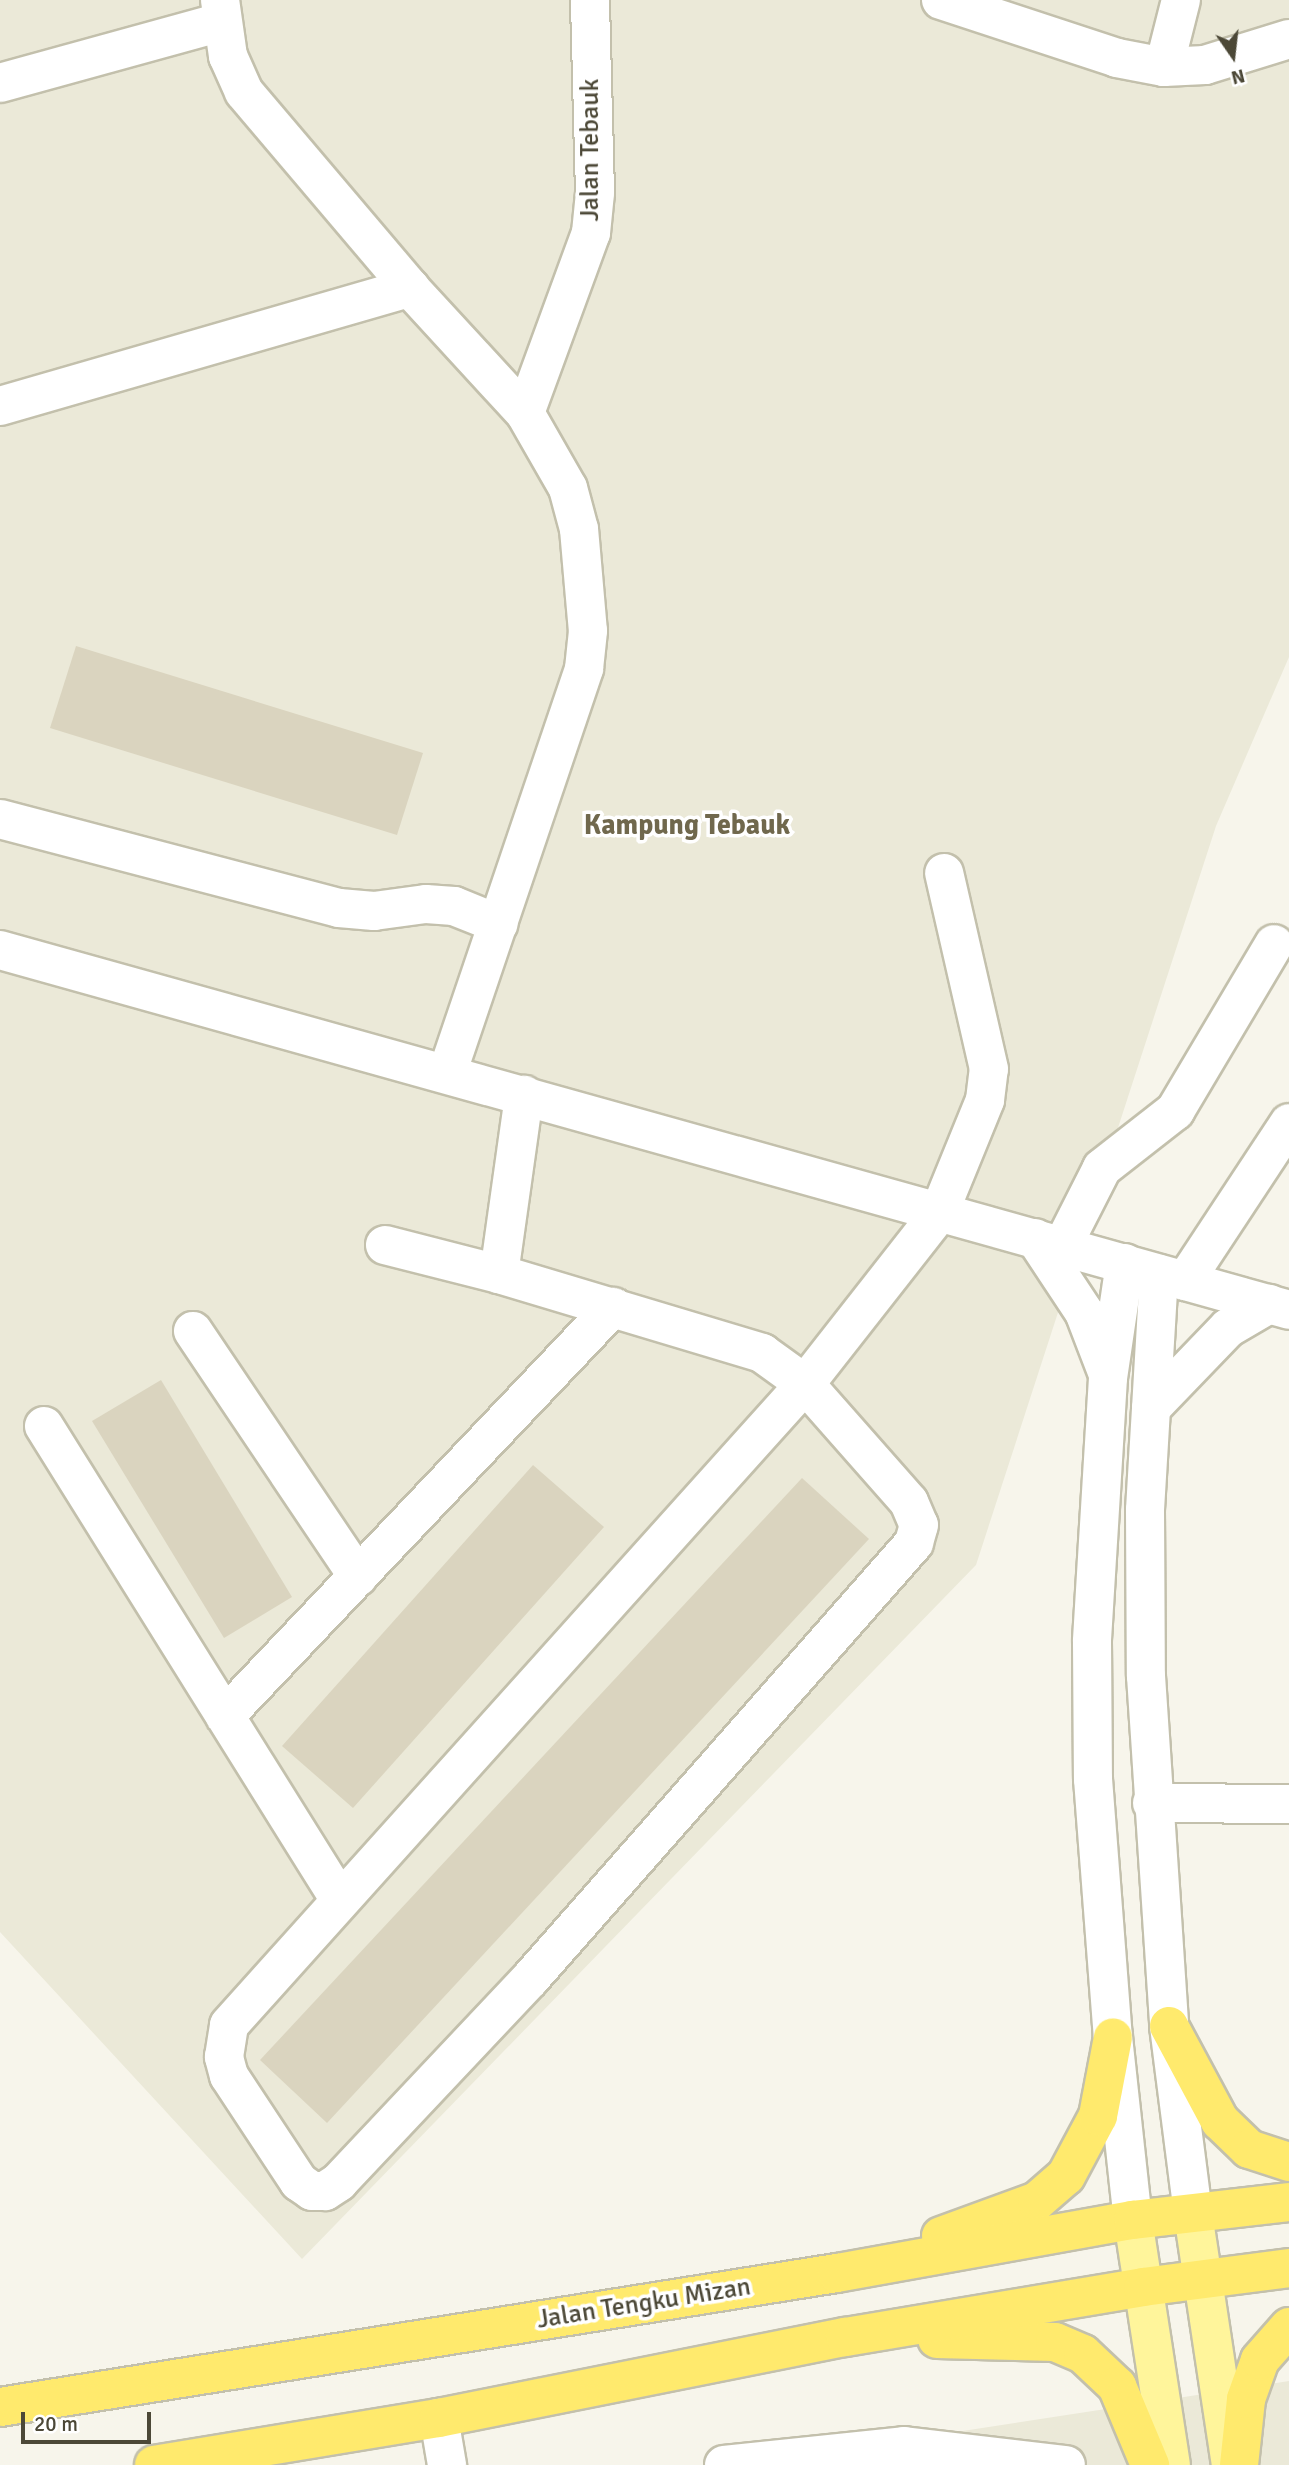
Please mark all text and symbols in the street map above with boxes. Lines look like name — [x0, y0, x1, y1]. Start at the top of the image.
north arrow — [1198, 21, 1268, 91]
text: N — [1229, 63, 1247, 90]
street label: Jalan Tebauk — [575, 79, 607, 221]
district label: Kampung Tebauk — [584, 808, 790, 842]
street label: Jalan Tengku Mizan — [535, 2272, 753, 2336]
scale bar — [24, 2398, 154, 2442]
text: 20 m — [34, 2411, 78, 2437]

